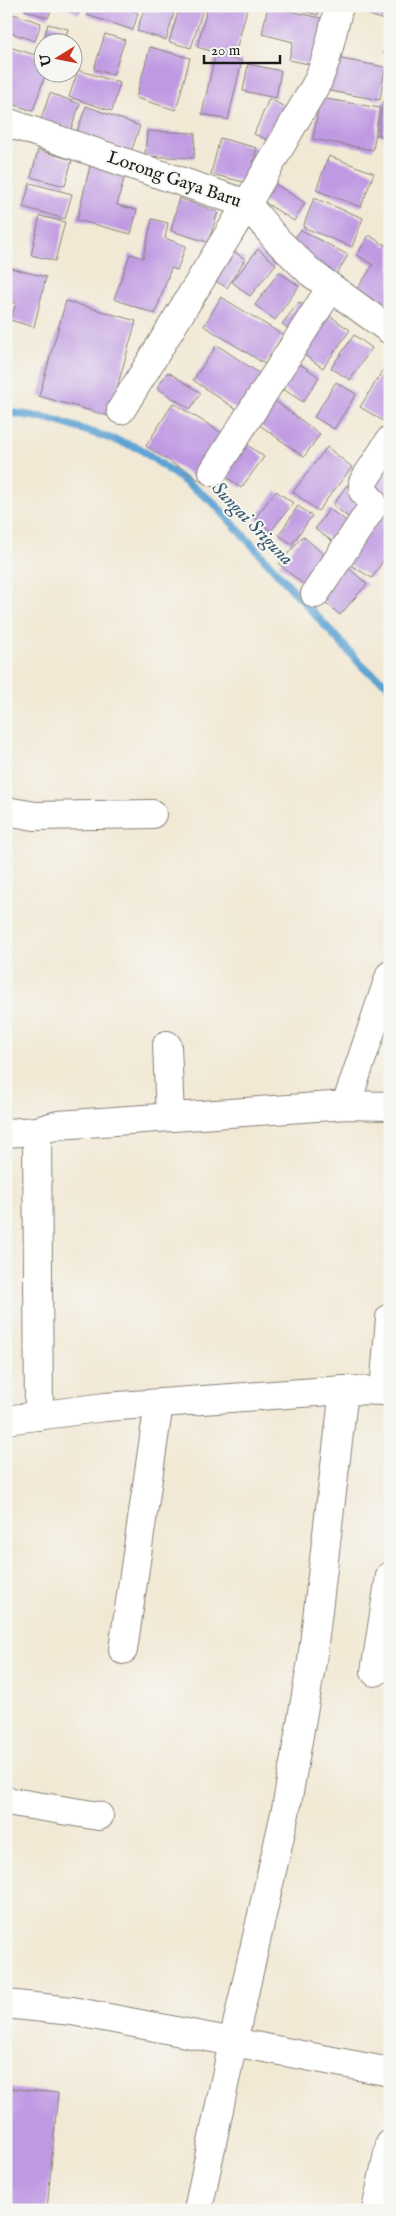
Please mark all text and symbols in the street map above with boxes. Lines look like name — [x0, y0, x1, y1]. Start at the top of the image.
north arrow — [32, 32, 82, 82]
scale bar — [204, 32, 280, 64]
text: 20 m — [211, 41, 241, 60]
text: U — [36, 52, 56, 68]
street label: Lorong Gaya Baru — [104, 146, 244, 214]
water label: Sungai Sriguna — [206, 477, 298, 571]

